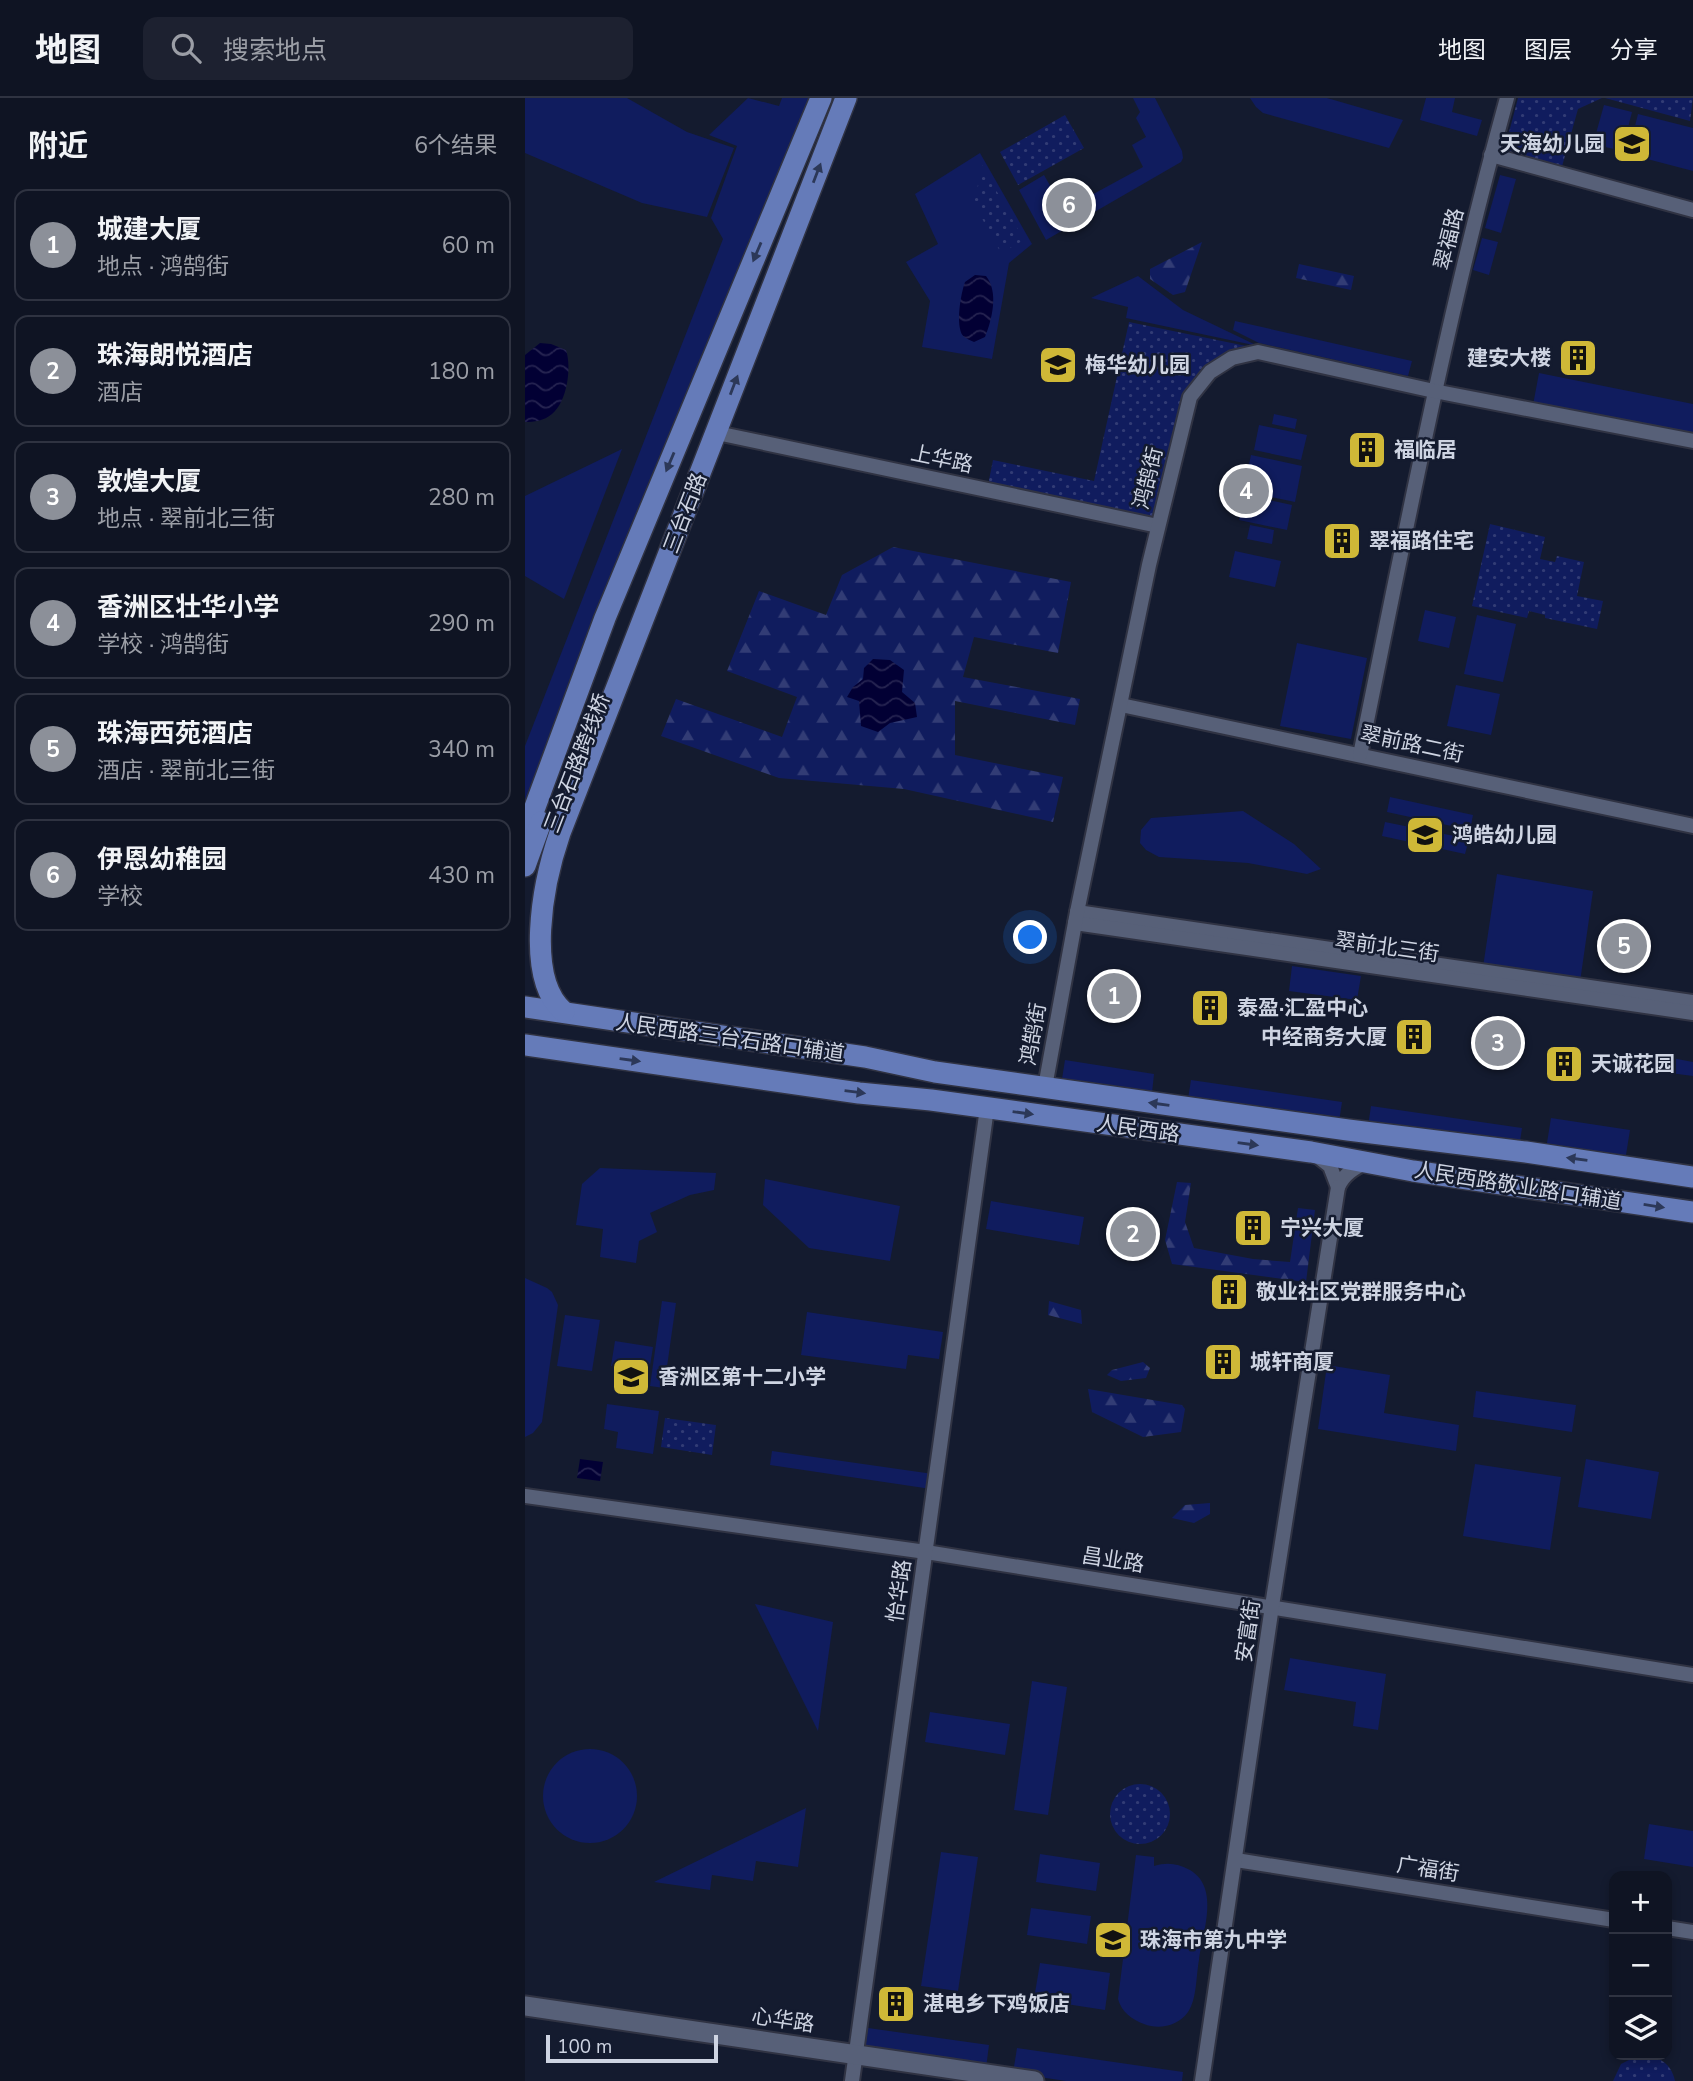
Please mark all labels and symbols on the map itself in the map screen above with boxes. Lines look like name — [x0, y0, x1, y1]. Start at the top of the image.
school or university icon: 天海幼儿园 — [1611, 123, 1653, 165]
place label: 天海幼儿园 — [1500, 130, 1605, 158]
one-way arrow — [811, 162, 822, 183]
pin: 6 — [1046, 179, 1092, 231]
street label: 翠福路 — [1428, 205, 1470, 273]
one-way arrow — [752, 241, 763, 262]
building icon: 建安大楼 — [1557, 337, 1599, 379]
school or university icon: 梅华幼儿园 — [1037, 344, 1079, 386]
place label: 建安大楼 — [1467, 344, 1551, 372]
place label: 梅华幼儿园 — [1085, 351, 1190, 379]
one-way arrow — [729, 374, 740, 395]
building icon: 福临居 — [1346, 429, 1388, 471]
place label: 福临居 — [1394, 436, 1457, 464]
street label: 上华路 — [908, 439, 976, 479]
street label: 鸿鹄街 — [1127, 444, 1169, 512]
one-way arrow — [664, 452, 676, 472]
pin: 4 — [1223, 465, 1269, 517]
street label: 三台石路 — [657, 469, 713, 557]
building icon: 翠福路住宅 — [1321, 520, 1363, 562]
place label: 翠福路住宅 — [1369, 527, 1474, 555]
street label: 三台石路跨线桥 — [538, 689, 616, 837]
street label: 翠前路二街 — [1358, 719, 1466, 769]
school or university icon: 鸿皓幼儿园 — [1404, 814, 1446, 856]
place label: 鸿皓幼儿园 — [1452, 821, 1557, 849]
your location — [1013, 920, 1047, 954]
pin: 5 — [1601, 920, 1647, 972]
street label: 翠前北三街 — [1333, 926, 1441, 968]
pin: 1 — [1091, 970, 1137, 1022]
building icon: 泰盈·汇盈中心 — [1189, 987, 1231, 1029]
place label: 泰盈·汇盈中心 — [1237, 994, 1368, 1022]
street label: 鸿鹄街 — [1014, 1001, 1052, 1067]
street label: 人民西路三台石路口辅道 — [614, 1008, 846, 1068]
building icon: 中经商务大厦 — [1393, 1016, 1435, 1058]
pin: 3 — [1475, 1017, 1521, 1069]
place label: 中经商务大厦 — [1261, 1023, 1387, 1051]
building icon: 天诚花园 — [1543, 1043, 1585, 1085]
place label: 天诚花园 — [1591, 1050, 1675, 1078]
one-way arrow — [619, 1055, 641, 1066]
one-way arrow — [844, 1086, 866, 1097]
one-way arrow — [1148, 1098, 1170, 1109]
one-way arrow — [1012, 1108, 1034, 1119]
street label: 人民西路 — [1094, 1109, 1182, 1149]
one-way arrow — [1237, 1138, 1259, 1149]
one-way arrow — [1566, 1154, 1588, 1165]
street label: 人民西路敬业路口辅道 — [1412, 1156, 1624, 1216]
one-way arrow — [1643, 1201, 1665, 1212]
building icon: 宁兴大厦 — [1232, 1207, 1274, 1249]
pin: 2 — [1110, 1208, 1156, 1260]
place label: 宁兴大厦 — [1280, 1214, 1364, 1242]
building icon: 敬业社区党群服务中心 — [1208, 1271, 1250, 1313]
place label: 敬业社区党群服务中心 — [1256, 1278, 1466, 1306]
building icon: 城轩商厦 — [1202, 1341, 1244, 1383]
place label: 城轩商厦 — [1250, 1348, 1334, 1376]
school or university icon: 香洲区第十二小学 — [610, 1356, 652, 1398]
place label: 香洲区第十二小学 — [658, 1363, 826, 1391]
street label: 昌业路 — [1080, 1541, 1146, 1579]
street label: 怡华路 — [881, 1558, 917, 1624]
street label: 安富街 — [1230, 1598, 1266, 1664]
street label: 广福街 — [1395, 1850, 1461, 1888]
school or university icon: 珠海市第九中学 — [1092, 1919, 1134, 1961]
place label: 珠海市第九中学 — [1140, 1926, 1287, 1954]
building icon: 湛电乡下鸡饭店 — [875, 1983, 917, 2025]
place label: 湛电乡下鸡饭店 — [923, 1990, 1070, 2018]
street label: 心华路 — [750, 2002, 816, 2038]
scale bar — [546, 2032, 717, 2064]

